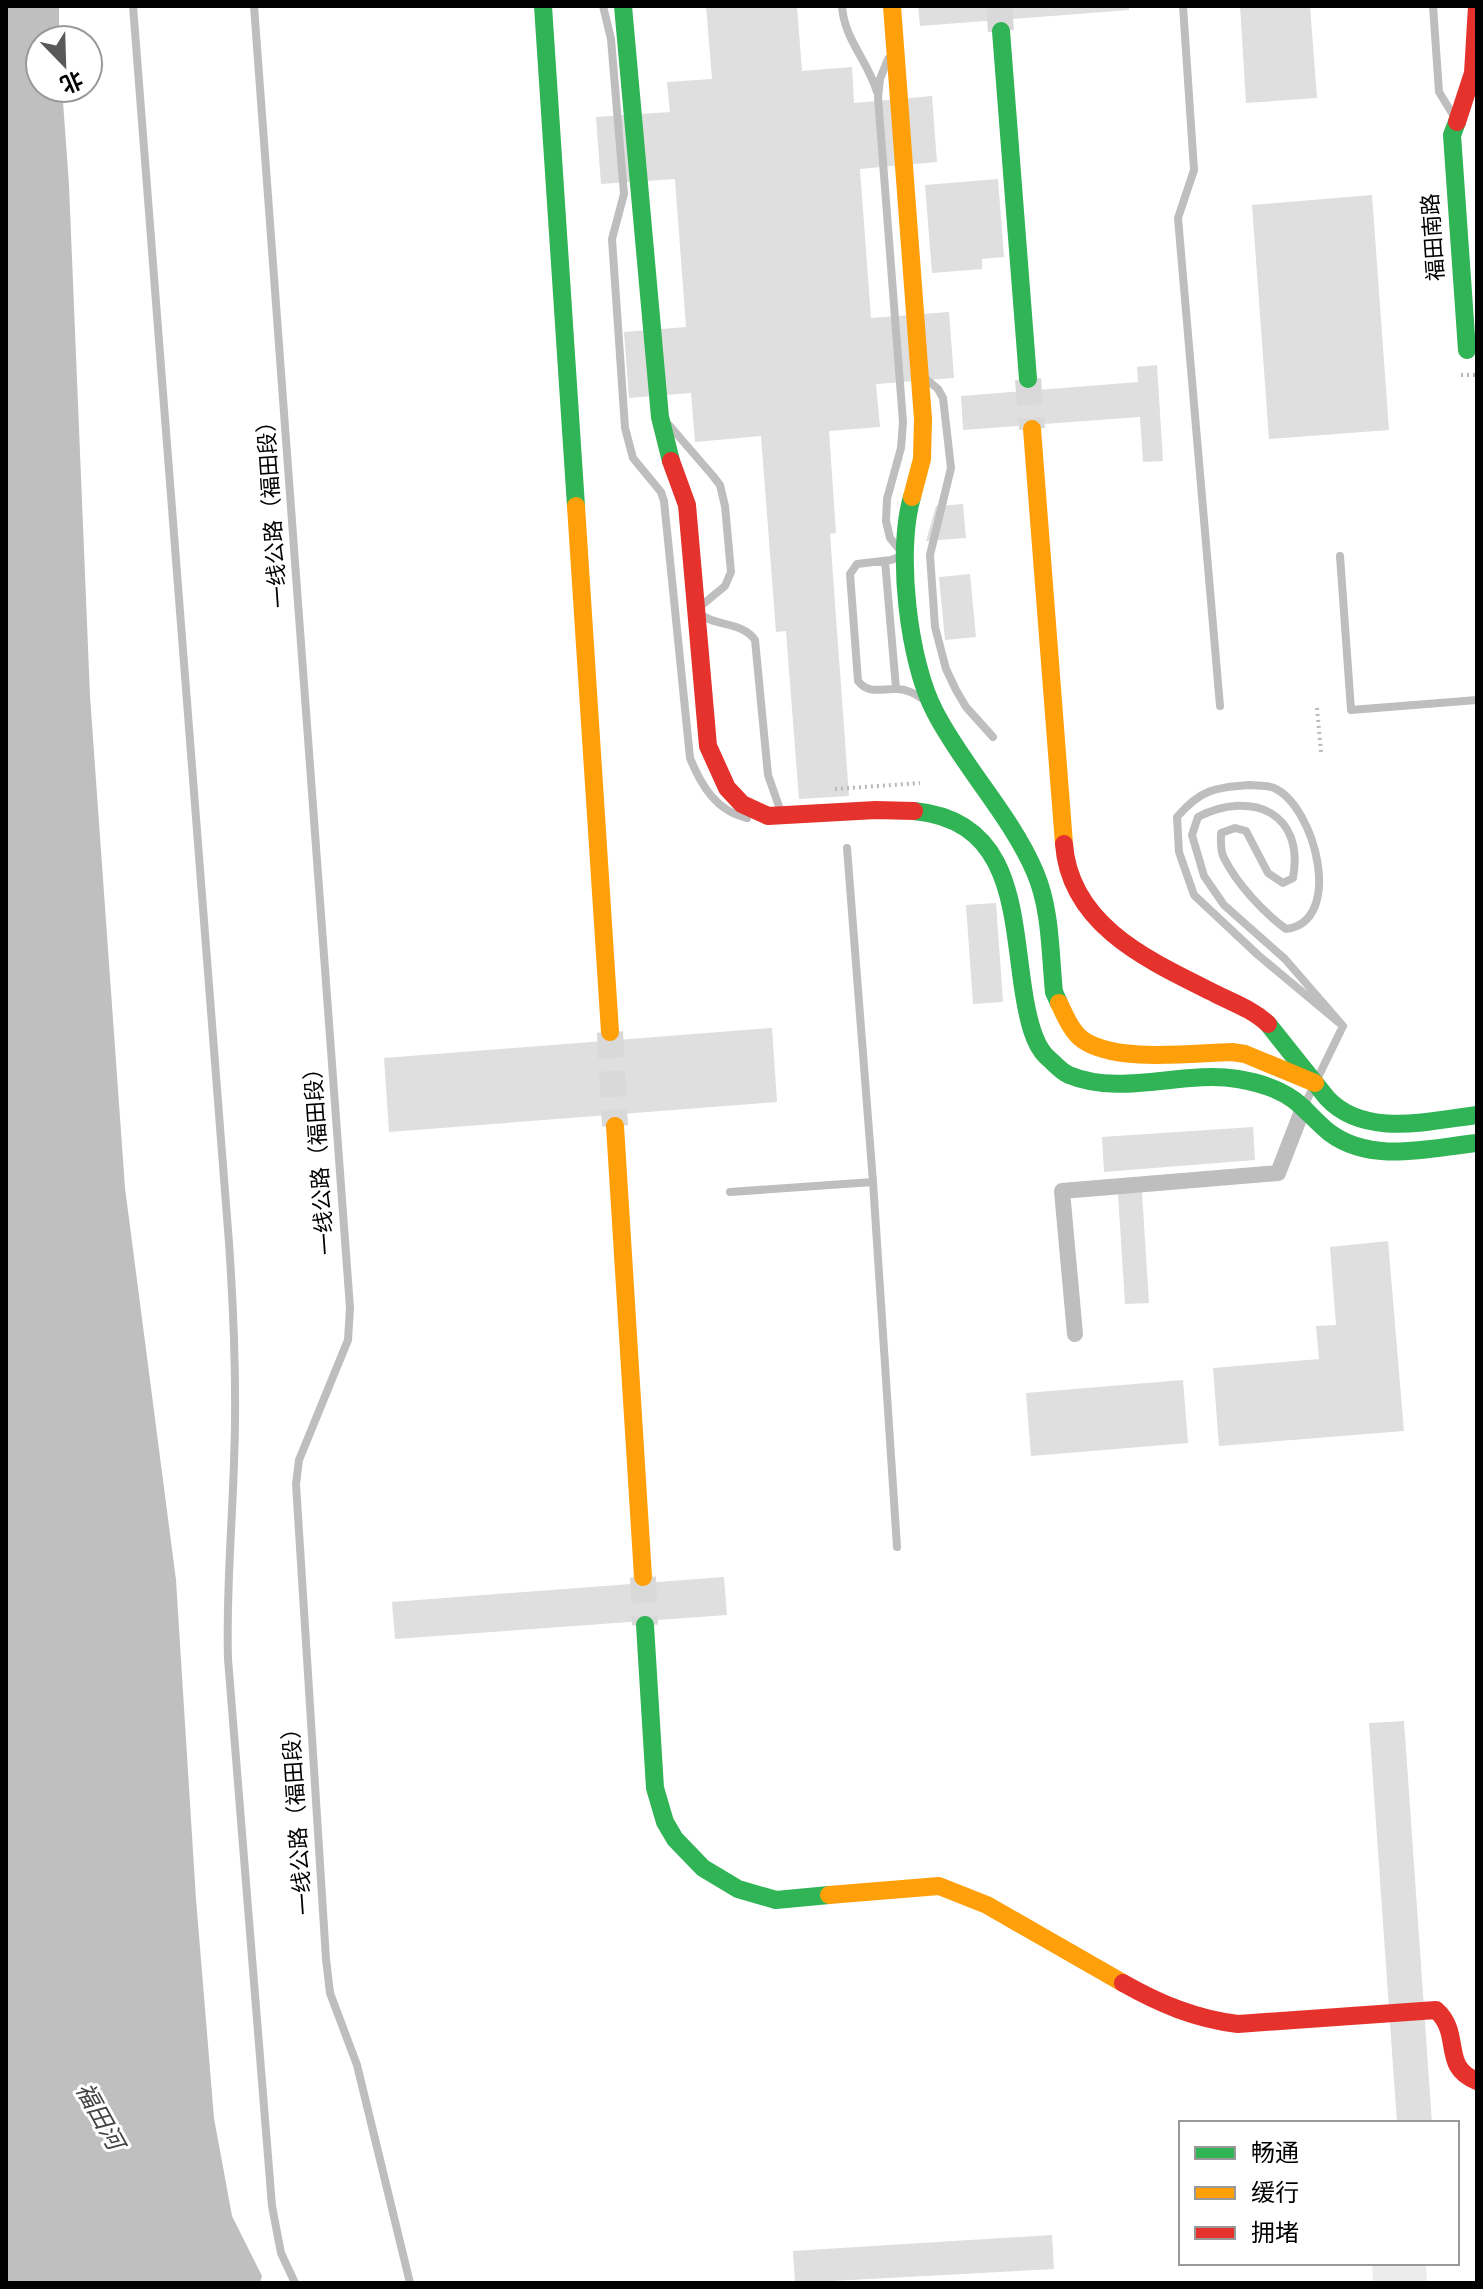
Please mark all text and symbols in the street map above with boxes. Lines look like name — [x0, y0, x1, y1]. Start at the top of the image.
north arrow — [24, 24, 104, 104]
text: 北 — [55, 63, 86, 97]
street label: 福田南路 — [1418, 192, 1452, 282]
street label: 一线公路（福田段） — [254, 409, 294, 609]
street label: 一线公路（福田段） — [301, 1056, 341, 1256]
street label: 一线公路（福田段） — [279, 1716, 319, 1916]
water label: 福田河 — [67, 2078, 131, 2159]
legend — [1179, 2121, 1459, 2265]
text: 畅通 — [1251, 2140, 1299, 2170]
text: 缓行 — [1251, 2180, 1299, 2210]
text: 拥堵 — [1251, 2220, 1299, 2250]

